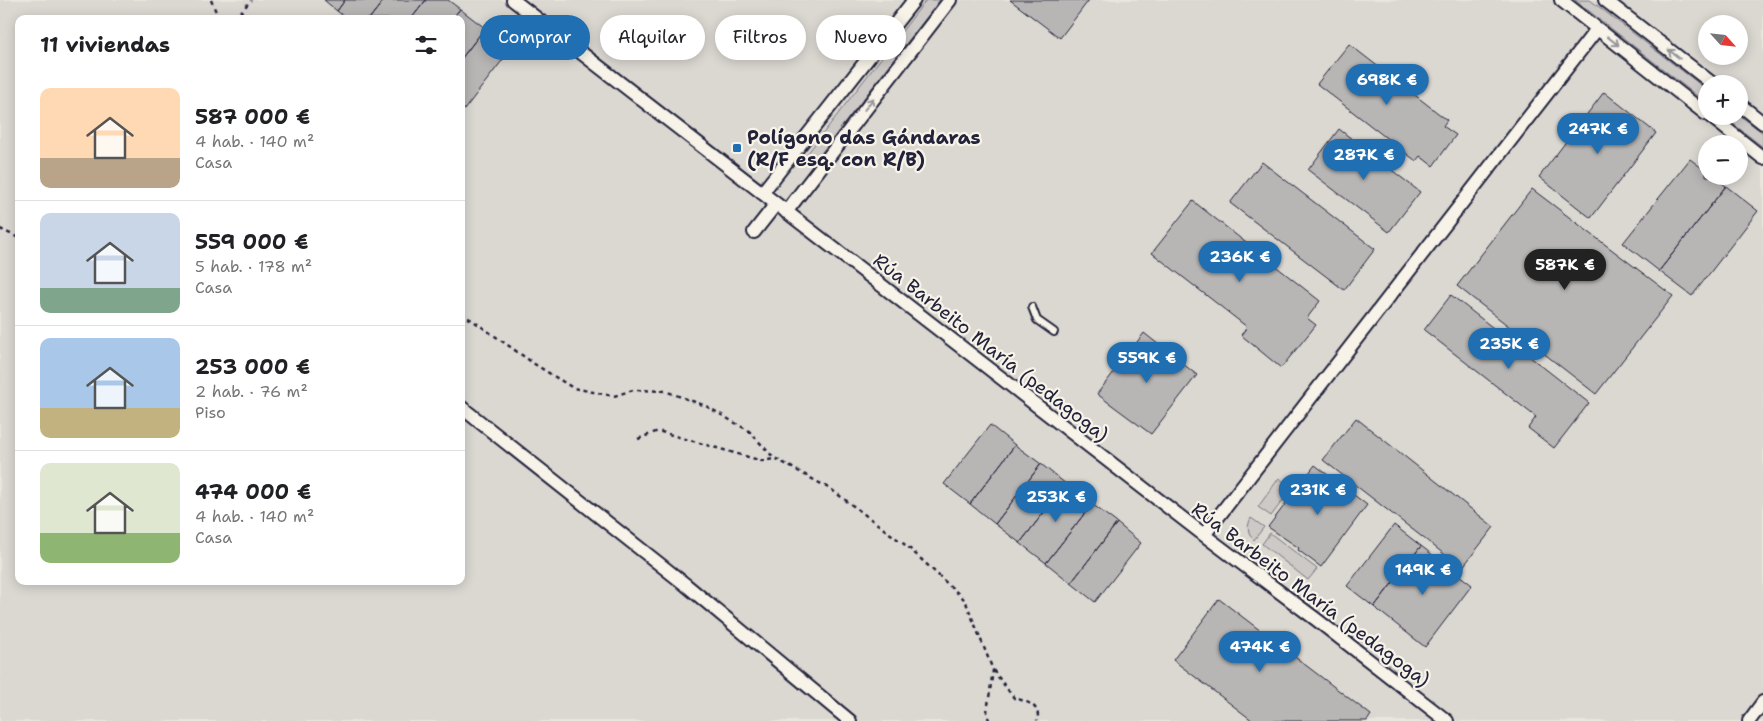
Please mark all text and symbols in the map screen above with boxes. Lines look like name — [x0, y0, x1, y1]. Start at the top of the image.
chip: Comprar — [480, 15, 590, 60]
chip: Alquilar — [600, 15, 705, 60]
chip: Filtros — [715, 15, 806, 60]
chip: Nuevo — [816, 15, 906, 60]
north arrow — [1698, 15, 1748, 65]
map controls — [1698, 15, 1748, 185]
text: 11 viviendas — [40, 31, 170, 59]
icon: filters — [412, 31, 440, 59]
one-way arrow — [1606, 35, 1619, 46]
one-way arrow — [1667, 49, 1681, 59]
pin: 698K € — [1346, 64, 1428, 106]
text: 698K € — [1357, 69, 1417, 90]
button: + — [1698, 75, 1748, 125]
one-way arrow — [864, 98, 875, 111]
text: 587 000 € — [195, 103, 310, 131]
icon: home — [80, 108, 140, 168]
pin: 247K € — [1557, 112, 1639, 155]
text: 247K € — [1568, 118, 1628, 139]
place label: Polígono das Gándaras (R/F esq. con R/B) — [747, 125, 981, 172]
text: 4 hab. · 140 m² — [195, 131, 314, 152]
button: − — [1698, 135, 1748, 185]
pin: 287K € — [1323, 138, 1405, 181]
marker: Polígono das Gándaras (R/F esq. con R/B) — [731, 142, 743, 154]
text: 287K € — [1334, 144, 1394, 165]
text: Casa — [195, 152, 232, 173]
text: 559 000 € — [195, 228, 308, 256]
icon: home — [80, 233, 140, 293]
pin: 236K € — [1199, 240, 1281, 283]
text: 236K € — [1209, 246, 1271, 267]
street label: Rúa Barbeito María (pedagoga) — [868, 248, 1113, 447]
pin: 587K € — [1524, 248, 1606, 291]
text: 587K € — [1535, 254, 1595, 275]
text: 5 hab. · 178 m² — [195, 256, 312, 277]
text: Casa — [195, 277, 232, 298]
pin: 235K € — [1468, 328, 1550, 370]
text: 235K € — [1479, 333, 1539, 354]
pin: 559K € — [1106, 342, 1188, 384]
text: 559K € — [1118, 347, 1176, 368]
text: 253 000 € — [195, 353, 310, 381]
icon: home — [80, 358, 140, 418]
text: 2 hab. · 76 m² — [195, 381, 308, 402]
text: Piso — [195, 402, 226, 423]
pin: 231K € — [1277, 474, 1359, 516]
text: 474 000 € — [195, 478, 311, 506]
text: 231K € — [1290, 479, 1346, 500]
pin: 253K € — [1015, 480, 1097, 523]
icon: home — [80, 483, 140, 543]
text: 253K € — [1026, 486, 1086, 507]
street label: Rúa Barbeito María (pedagoga) — [1187, 497, 1435, 692]
text: 4 hab. · 140 m² — [195, 506, 314, 527]
text: Casa — [195, 527, 232, 548]
pin: 149K € — [1382, 554, 1464, 596]
text: 149K € — [1395, 559, 1451, 580]
pin: 474K € — [1219, 630, 1301, 673]
text: 474K € — [1230, 636, 1290, 657]

